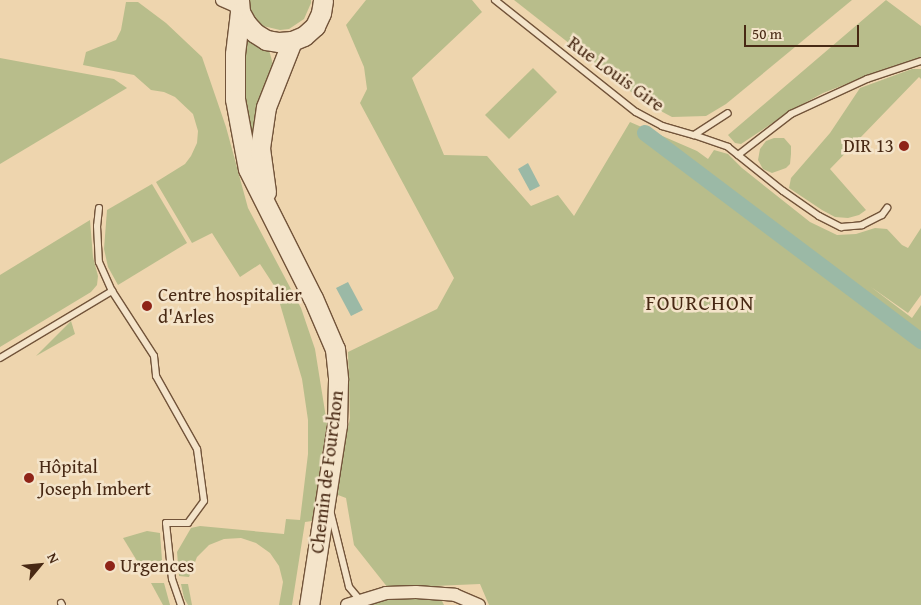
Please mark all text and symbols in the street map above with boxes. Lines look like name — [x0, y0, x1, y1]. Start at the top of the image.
scale bar — [746, 15, 861, 47]
text: 50 m — [752, 23, 782, 44]
street label: Rue Louis Gire — [563, 31, 669, 117]
place label: DIR 13 — [843, 135, 894, 157]
marker: DIR 13 — [898, 140, 910, 152]
place label: Centre hospitalier d'Arles — [158, 284, 302, 328]
district label: FOURCHON — [645, 290, 755, 316]
marker: Centre hospitalier d'Arles — [140, 299, 154, 313]
street label: Chemin de Fourchon — [306, 389, 348, 555]
place label: Hôpital Joseph Imbert — [39, 456, 151, 500]
marker: Hôpital Joseph Imbert — [23, 472, 35, 484]
north arrow — [15, 540, 65, 590]
text: N — [42, 549, 64, 567]
place label: Urgences — [120, 555, 194, 577]
marker: Urgences — [104, 560, 116, 572]

